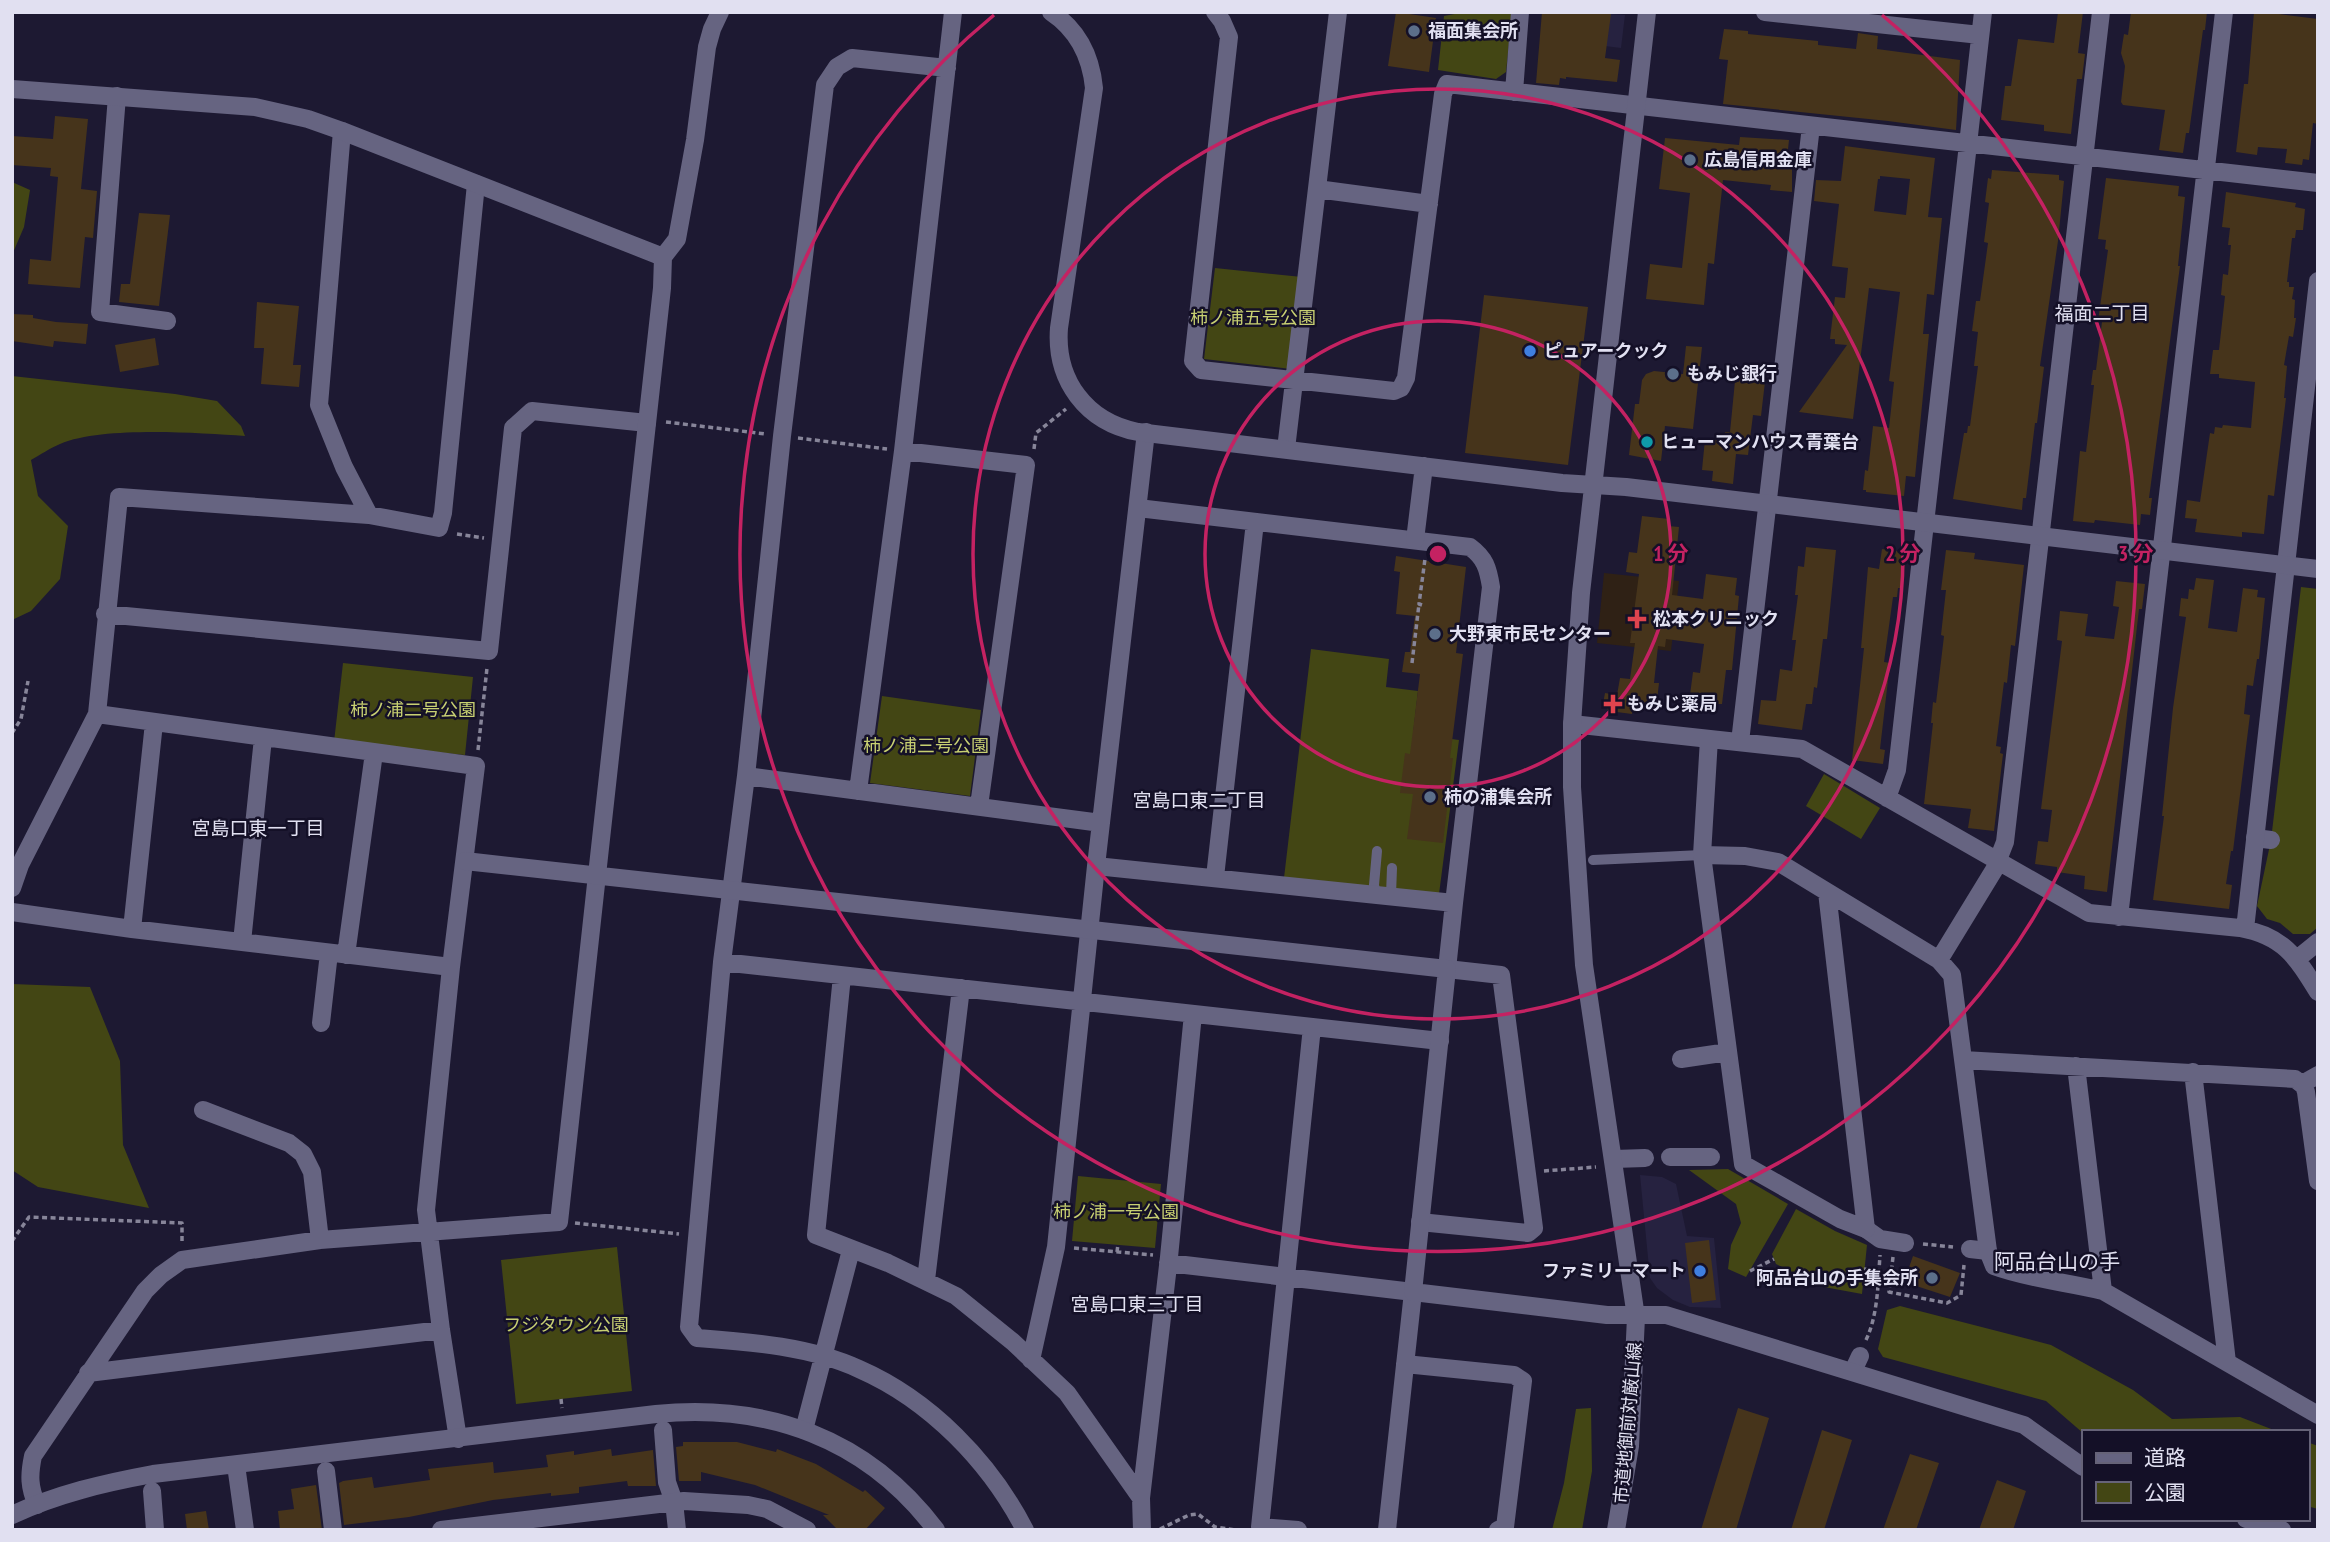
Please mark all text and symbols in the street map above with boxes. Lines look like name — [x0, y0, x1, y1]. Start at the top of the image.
place label: 福面集会所 — [1428, 19, 1518, 42]
marker: 福面集会所 — [1406, 23, 1422, 39]
place label: 広島信用金庫 — [1704, 148, 1812, 171]
marker: 広島信用金庫 — [1682, 152, 1698, 168]
district label: 福面二丁目 — [2054, 301, 2150, 325]
park label: 柿ノ浦五号公園 — [1190, 306, 1316, 329]
place label: ピュアークック — [1544, 339, 1669, 362]
marker: ピュアークック — [1522, 343, 1538, 359]
place label: もみじ銀行 — [1687, 362, 1777, 385]
marker: もみじ銀行 — [1665, 366, 1681, 382]
place label: ヒューマンハウス青葉台 — [1661, 430, 1859, 453]
marker: ヒューマンハウス青葉台 — [1639, 434, 1655, 450]
text: 1 分 — [1653, 540, 1689, 567]
text: 2 分 — [1885, 540, 1921, 567]
text: 3 分 — [2118, 540, 2154, 567]
centre of rings — [1426, 542, 1450, 566]
place label: 松本クリニック — [1653, 607, 1779, 630]
marker: 松本クリニック — [1627, 609, 1647, 629]
place label: 大野東市民センター — [1449, 622, 1611, 645]
marker: 大野東市民センター — [1427, 626, 1443, 642]
place label: もみじ薬局 — [1627, 692, 1717, 715]
marker: もみじ薬局 — [1605, 696, 1621, 712]
park label: 柿ノ浦二号公園 — [350, 698, 476, 721]
park label: 柿ノ浦三号公園 — [863, 734, 989, 757]
place label: 柿の浦集会所 — [1444, 785, 1552, 808]
district label: 宮島口東二丁目 — [1132, 788, 1266, 812]
marker: 柿の浦集会所 — [1422, 789, 1438, 805]
district label: 宮島口東一丁目 — [191, 816, 325, 840]
park label: 柿ノ浦一号公園 — [1053, 1200, 1179, 1223]
district label: 阿品台山の手 — [1994, 1248, 2120, 1275]
place label: ファミリーマート — [1542, 1259, 1686, 1282]
marker: ファミリーマート — [1692, 1263, 1708, 1279]
place label: 阿品台山の手集会所 — [1756, 1266, 1918, 1289]
marker: 阿品台山の手集会所 — [1924, 1270, 1940, 1286]
district label: 宮島口東三丁目 — [1070, 1292, 1204, 1316]
park label: フジタウン公園 — [503, 1313, 629, 1336]
street label: 市道地御前対厳山線 — [1609, 1341, 1646, 1505]
legend — [2082, 1430, 2309, 1521]
text: 道路 — [2144, 1444, 2186, 1471]
text: 公園 — [2144, 1479, 2186, 1506]

